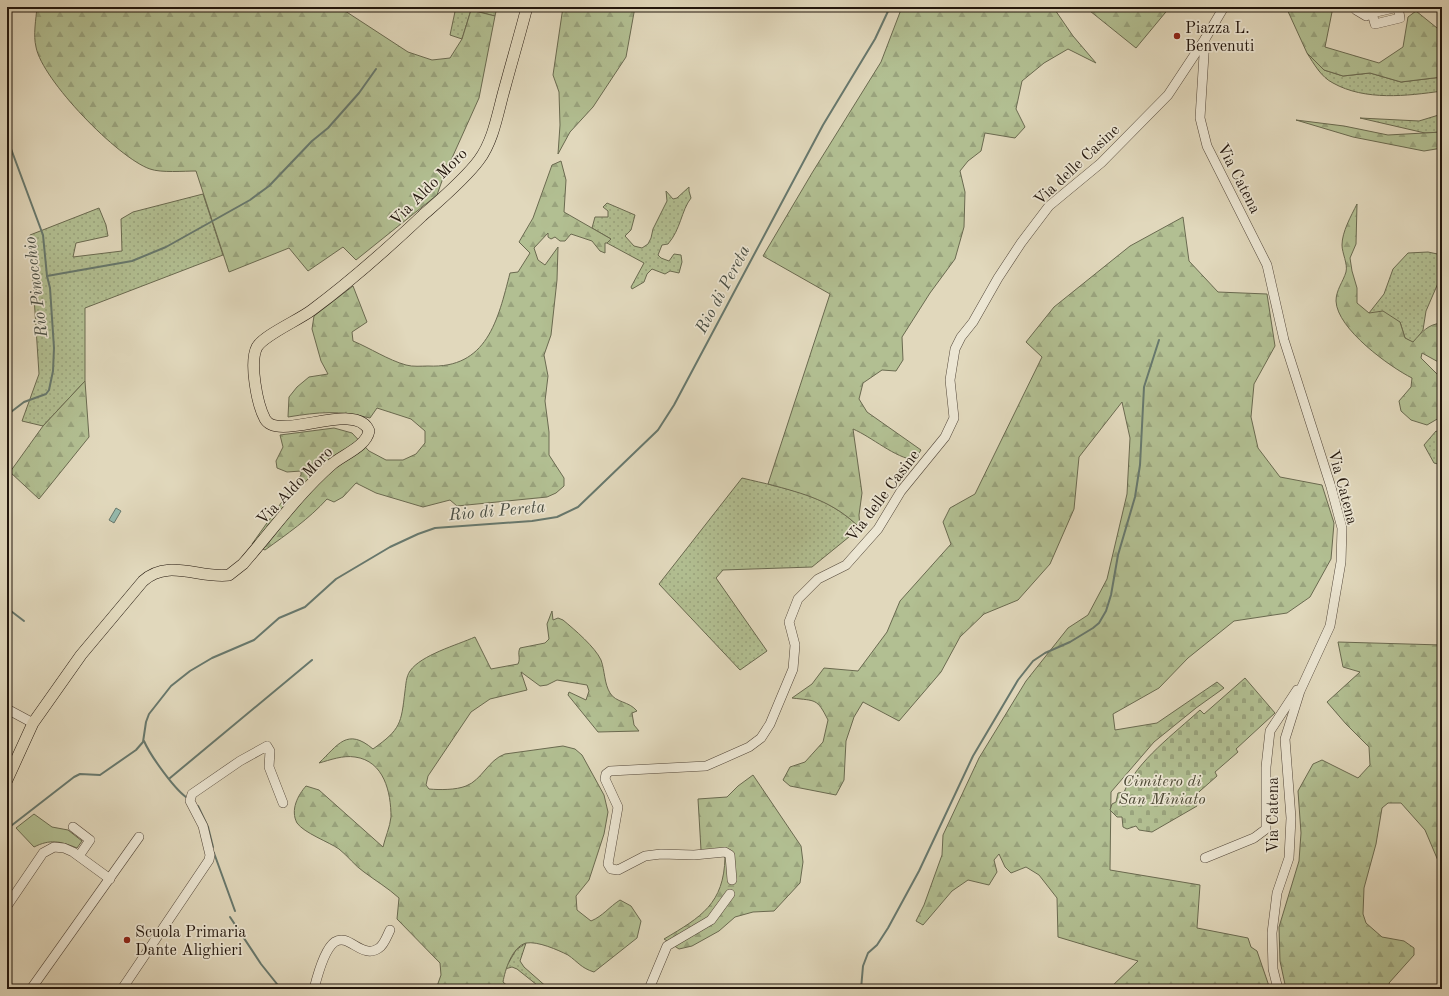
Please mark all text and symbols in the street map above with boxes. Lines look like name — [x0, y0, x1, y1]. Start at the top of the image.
place label: Piazza L. Benvenuti — [1185, 21, 1254, 55]
marker: Piazza L. Benvenuti — [1172, 31, 1182, 41]
street label: Via delle Casine — [1032, 122, 1123, 209]
street label: Via Catena — [1214, 141, 1263, 217]
street label: Via Aldo Moro — [388, 146, 471, 229]
water label: Rio Pinocchio — [22, 235, 51, 339]
water label: Rio di Pereta — [693, 243, 754, 337]
street label: Via Aldo Moro — [254, 444, 336, 528]
street label: Via delle Casine — [844, 447, 923, 545]
street label: Via Catena — [1324, 449, 1360, 527]
water label: Rio di Pereta — [447, 499, 546, 524]
park label: Cimitero di San Miniato — [1118, 774, 1206, 808]
street label: Via Catena — [1266, 777, 1282, 853]
place label: Scuola Primaria Dante Alighieri — [135, 925, 246, 959]
marker: Scuola Primaria Dante Alighieri — [122, 935, 132, 945]

